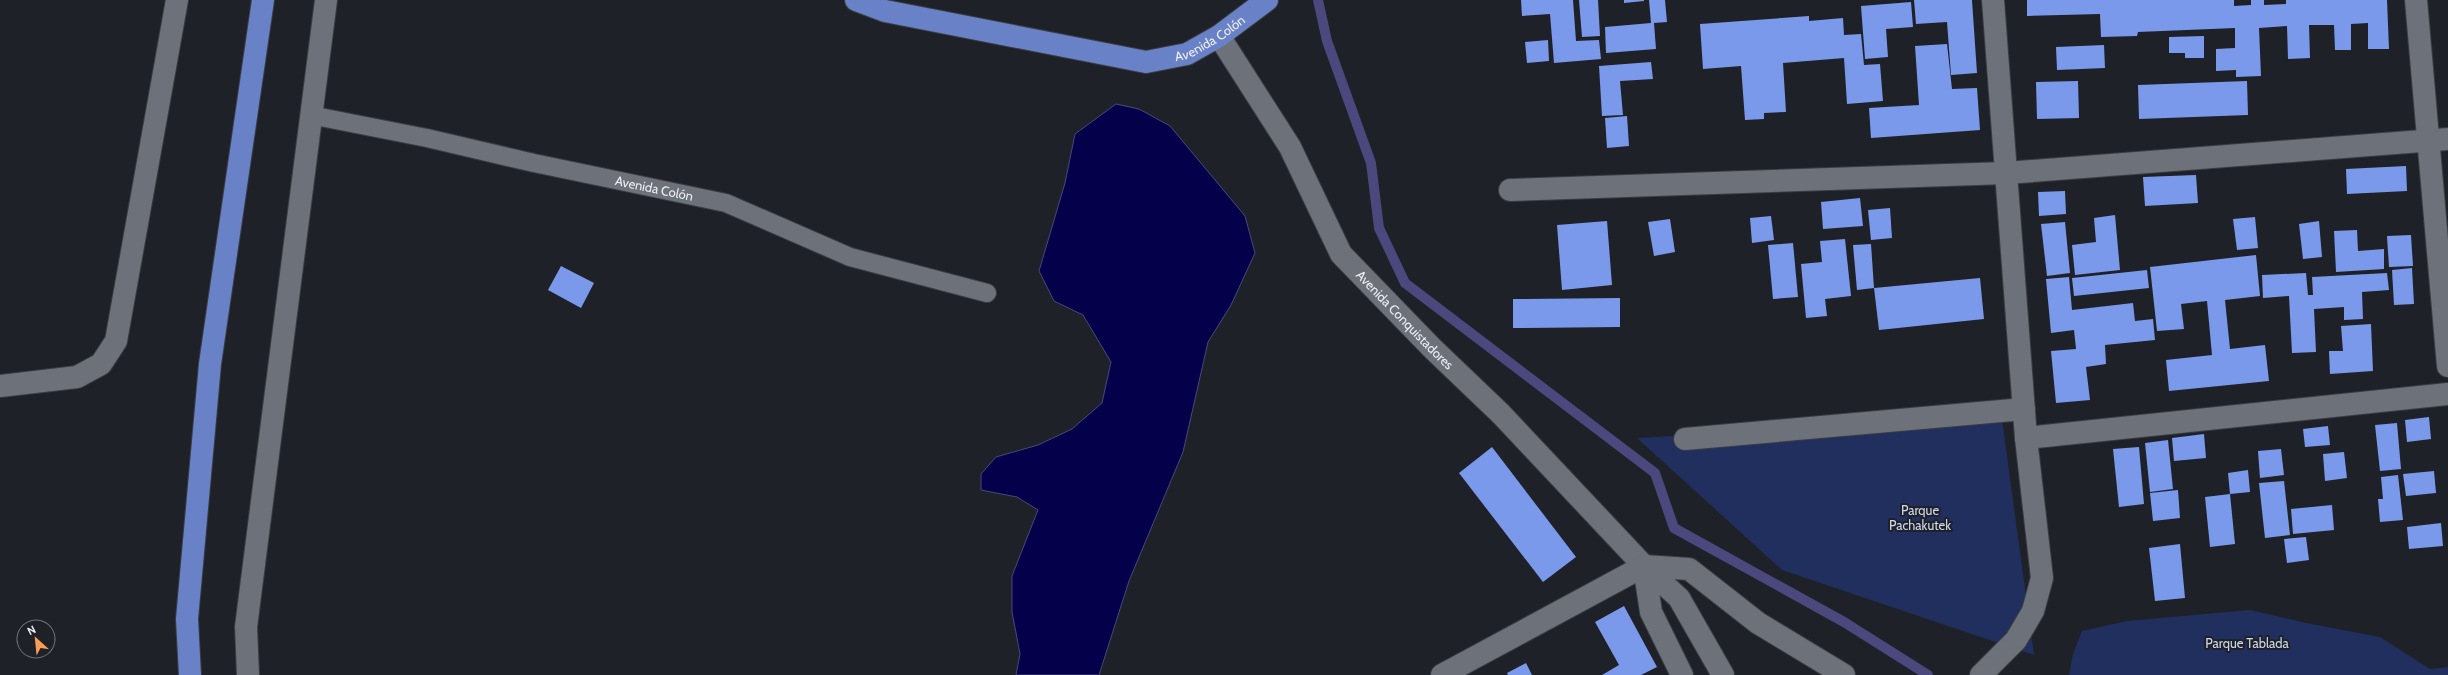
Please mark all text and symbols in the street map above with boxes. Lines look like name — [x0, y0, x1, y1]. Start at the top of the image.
street label: Avenida Colón — [1173, 11, 1248, 64]
street label: Avenida Colón — [614, 172, 695, 204]
street label: Avenida Conquistadores — [1353, 267, 1458, 373]
park label: Parque Pachakutek — [1889, 502, 1951, 533]
north arrow — [16, 619, 56, 659]
text: N — [25, 622, 38, 638]
park label: Parque Tablada — [2205, 635, 2289, 651]

